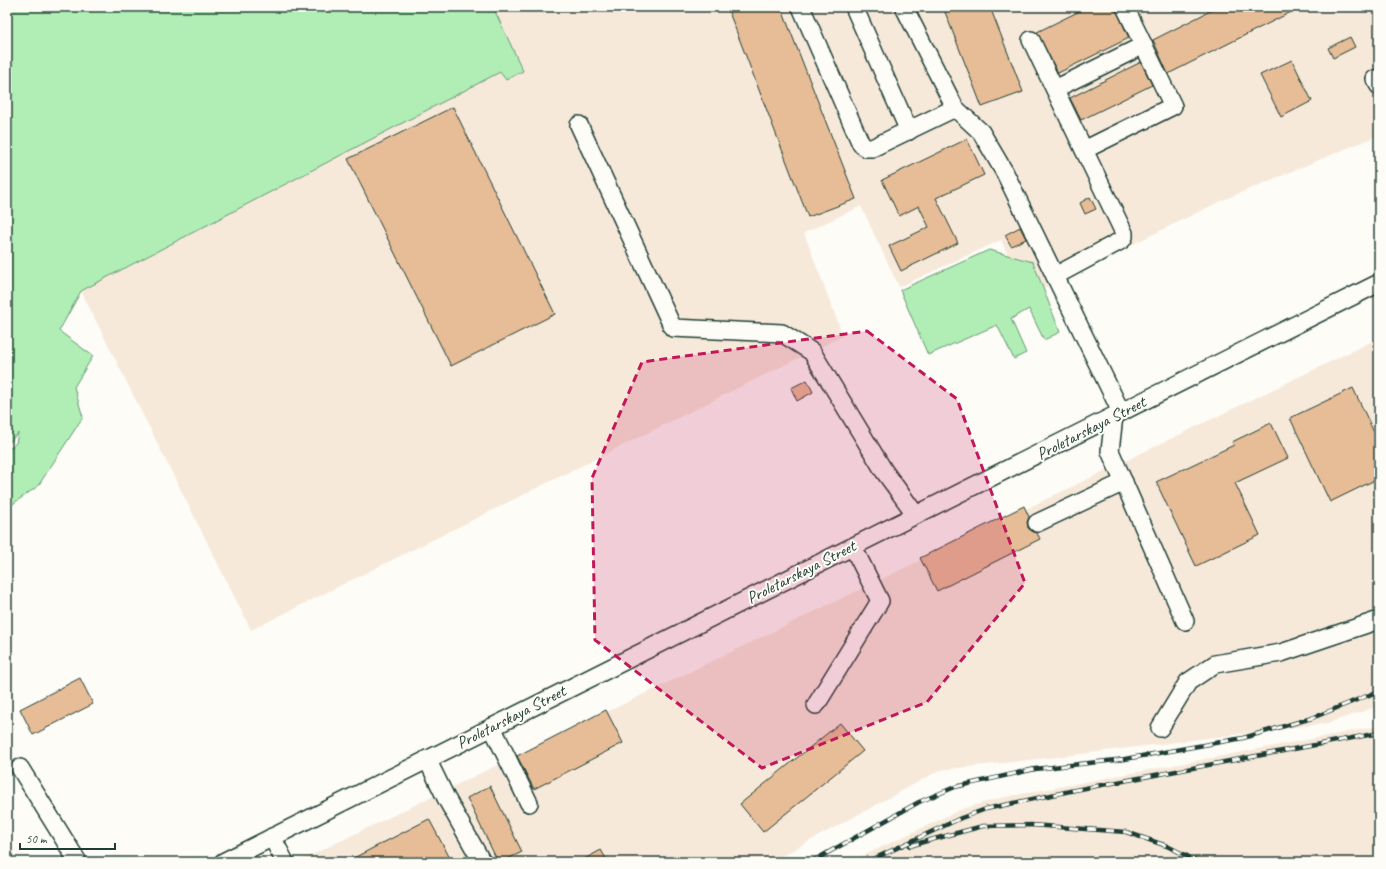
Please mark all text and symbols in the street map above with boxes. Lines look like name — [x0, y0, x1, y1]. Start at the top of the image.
street label: Proletarskaya Street — [1033, 390, 1151, 465]
street label: Proletarskaya Street — [743, 534, 861, 609]
street label: Proletarskaya Street — [453, 679, 571, 754]
scale bar — [20, 825, 115, 851]
text: 50 m — [26, 831, 48, 847]

